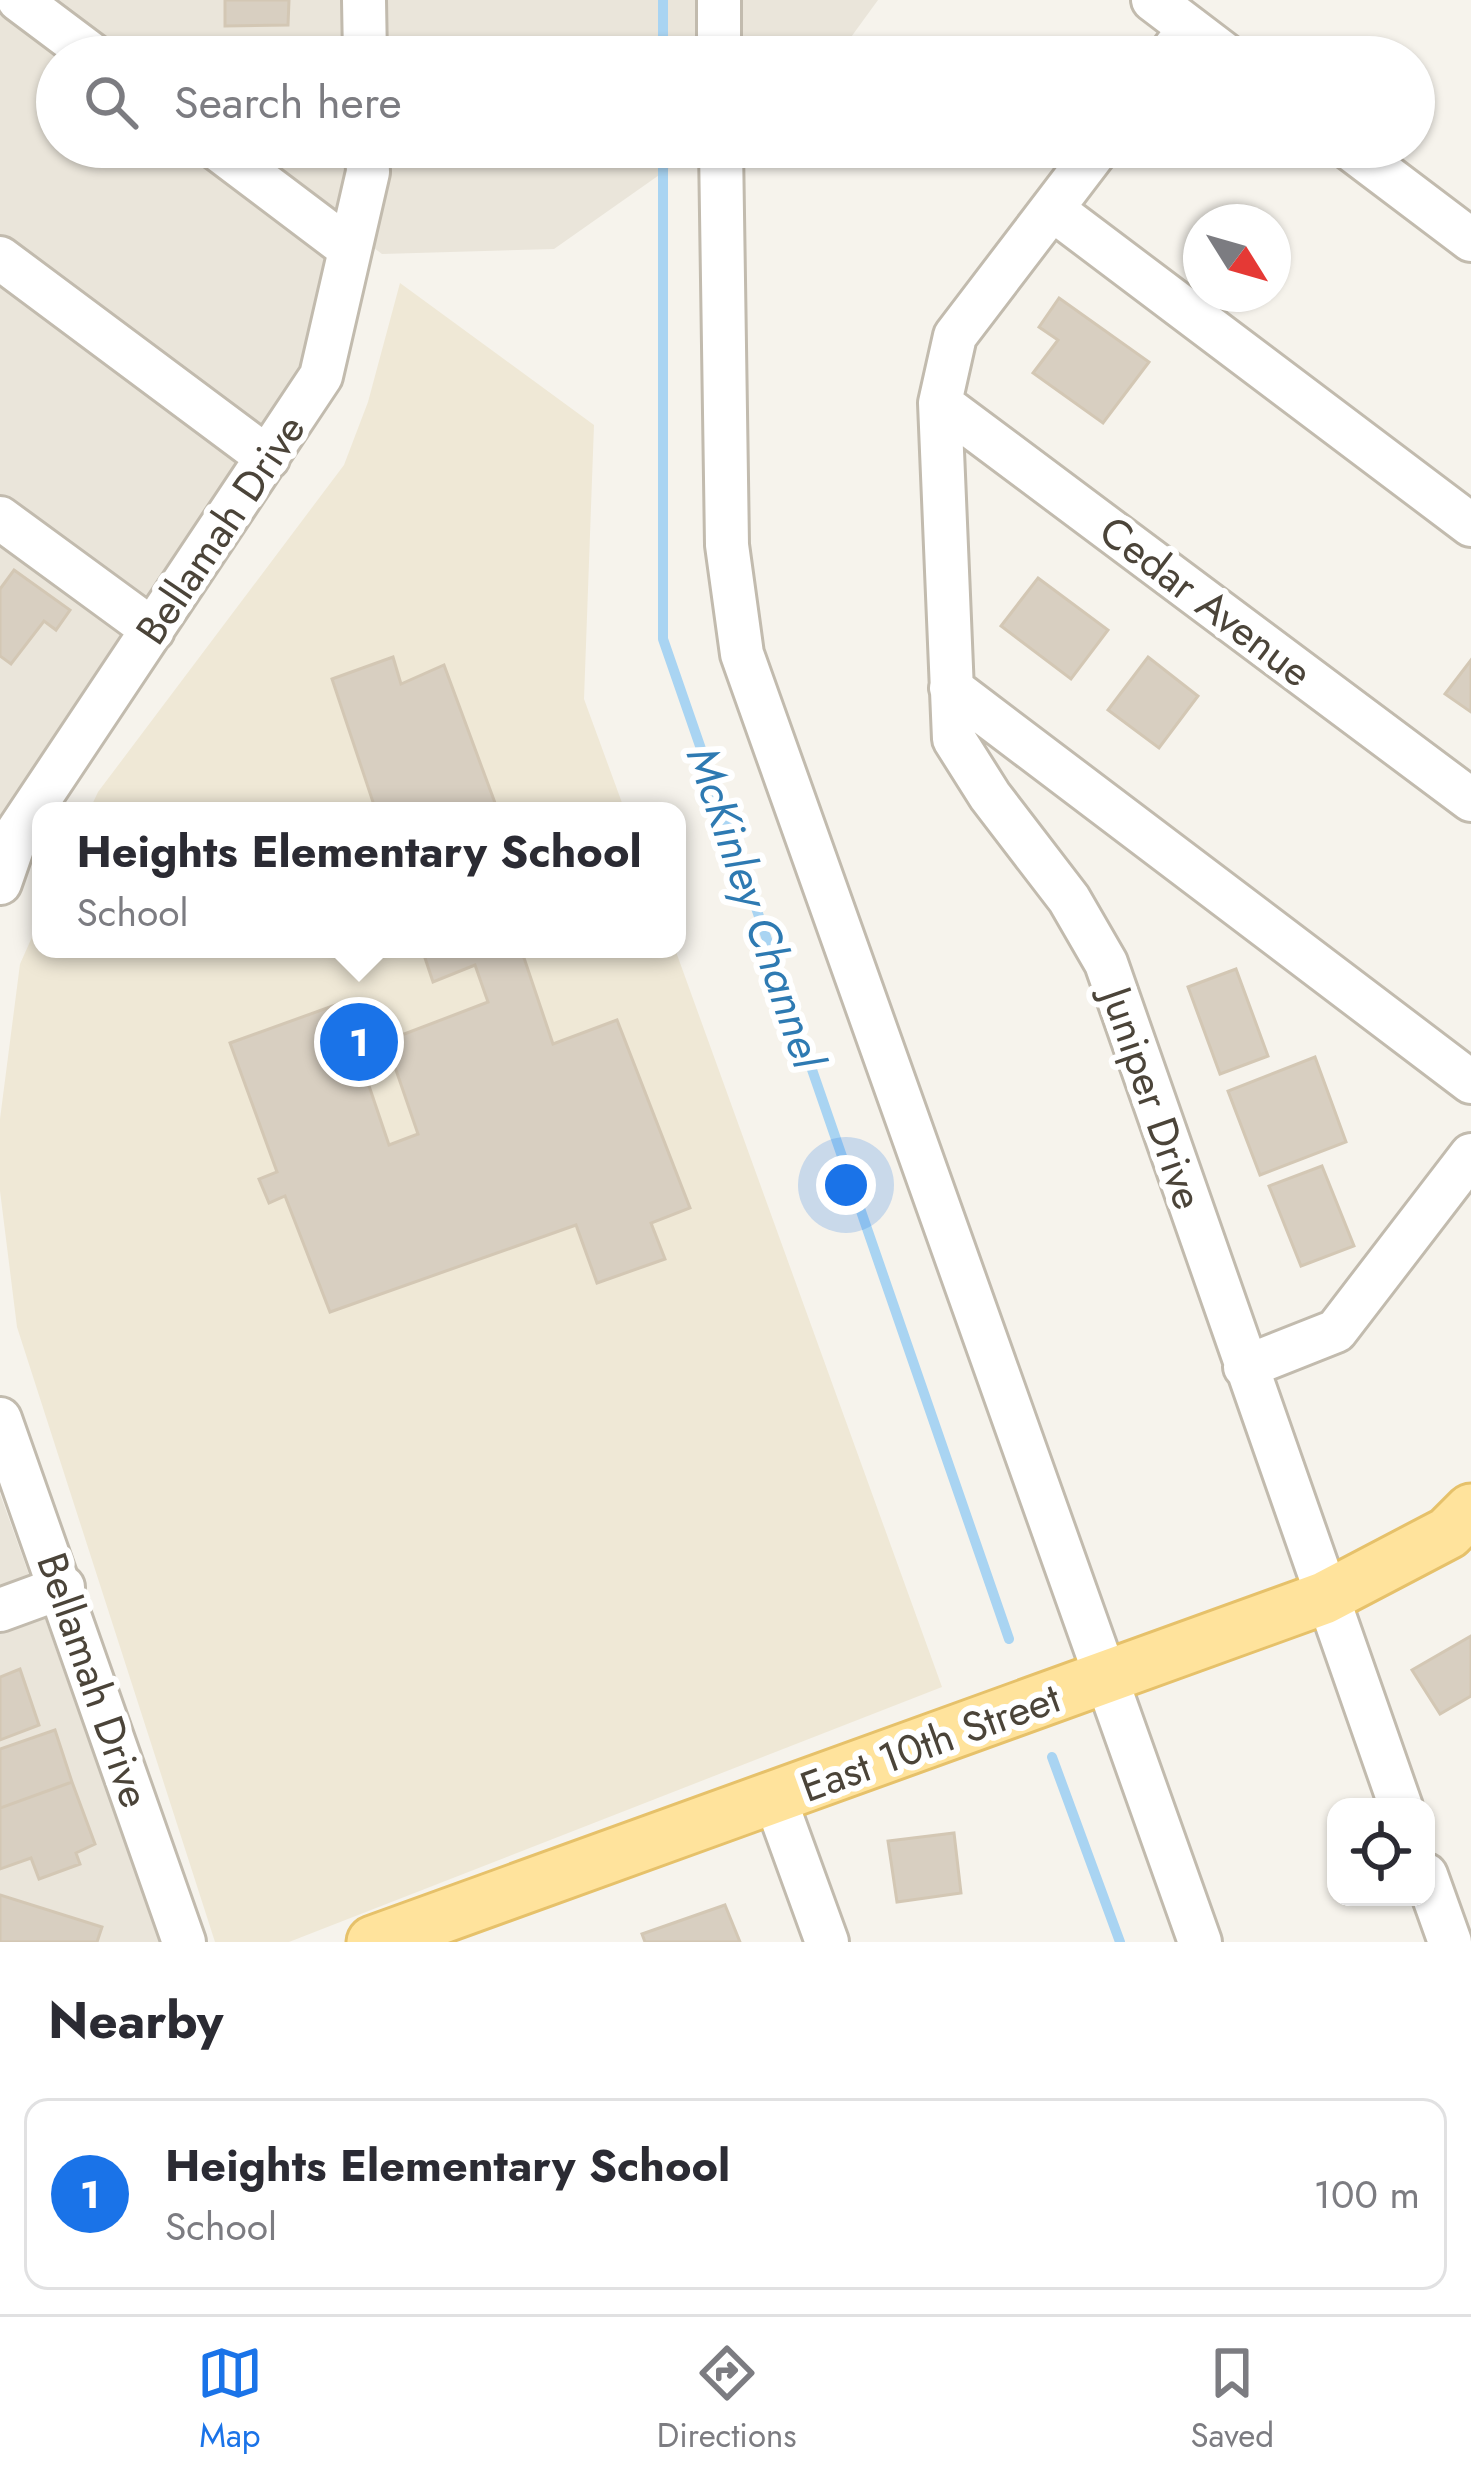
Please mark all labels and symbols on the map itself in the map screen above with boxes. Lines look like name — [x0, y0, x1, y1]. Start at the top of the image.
north arrow — [1183, 204, 1291, 312]
street label: Bellamah Drive — [121, 402, 320, 656]
street label: Cedar Avenue — [1087, 501, 1325, 702]
water label: McKinley Channel — [670, 738, 842, 1078]
street label: Juniper Drive — [1084, 974, 1219, 1217]
pin: 1 — [320, 997, 398, 1087]
your location — [816, 1155, 876, 1215]
street label: Bellamah Drive — [21, 1545, 166, 1816]
street label: East 10th Street — [792, 1667, 1068, 1818]

